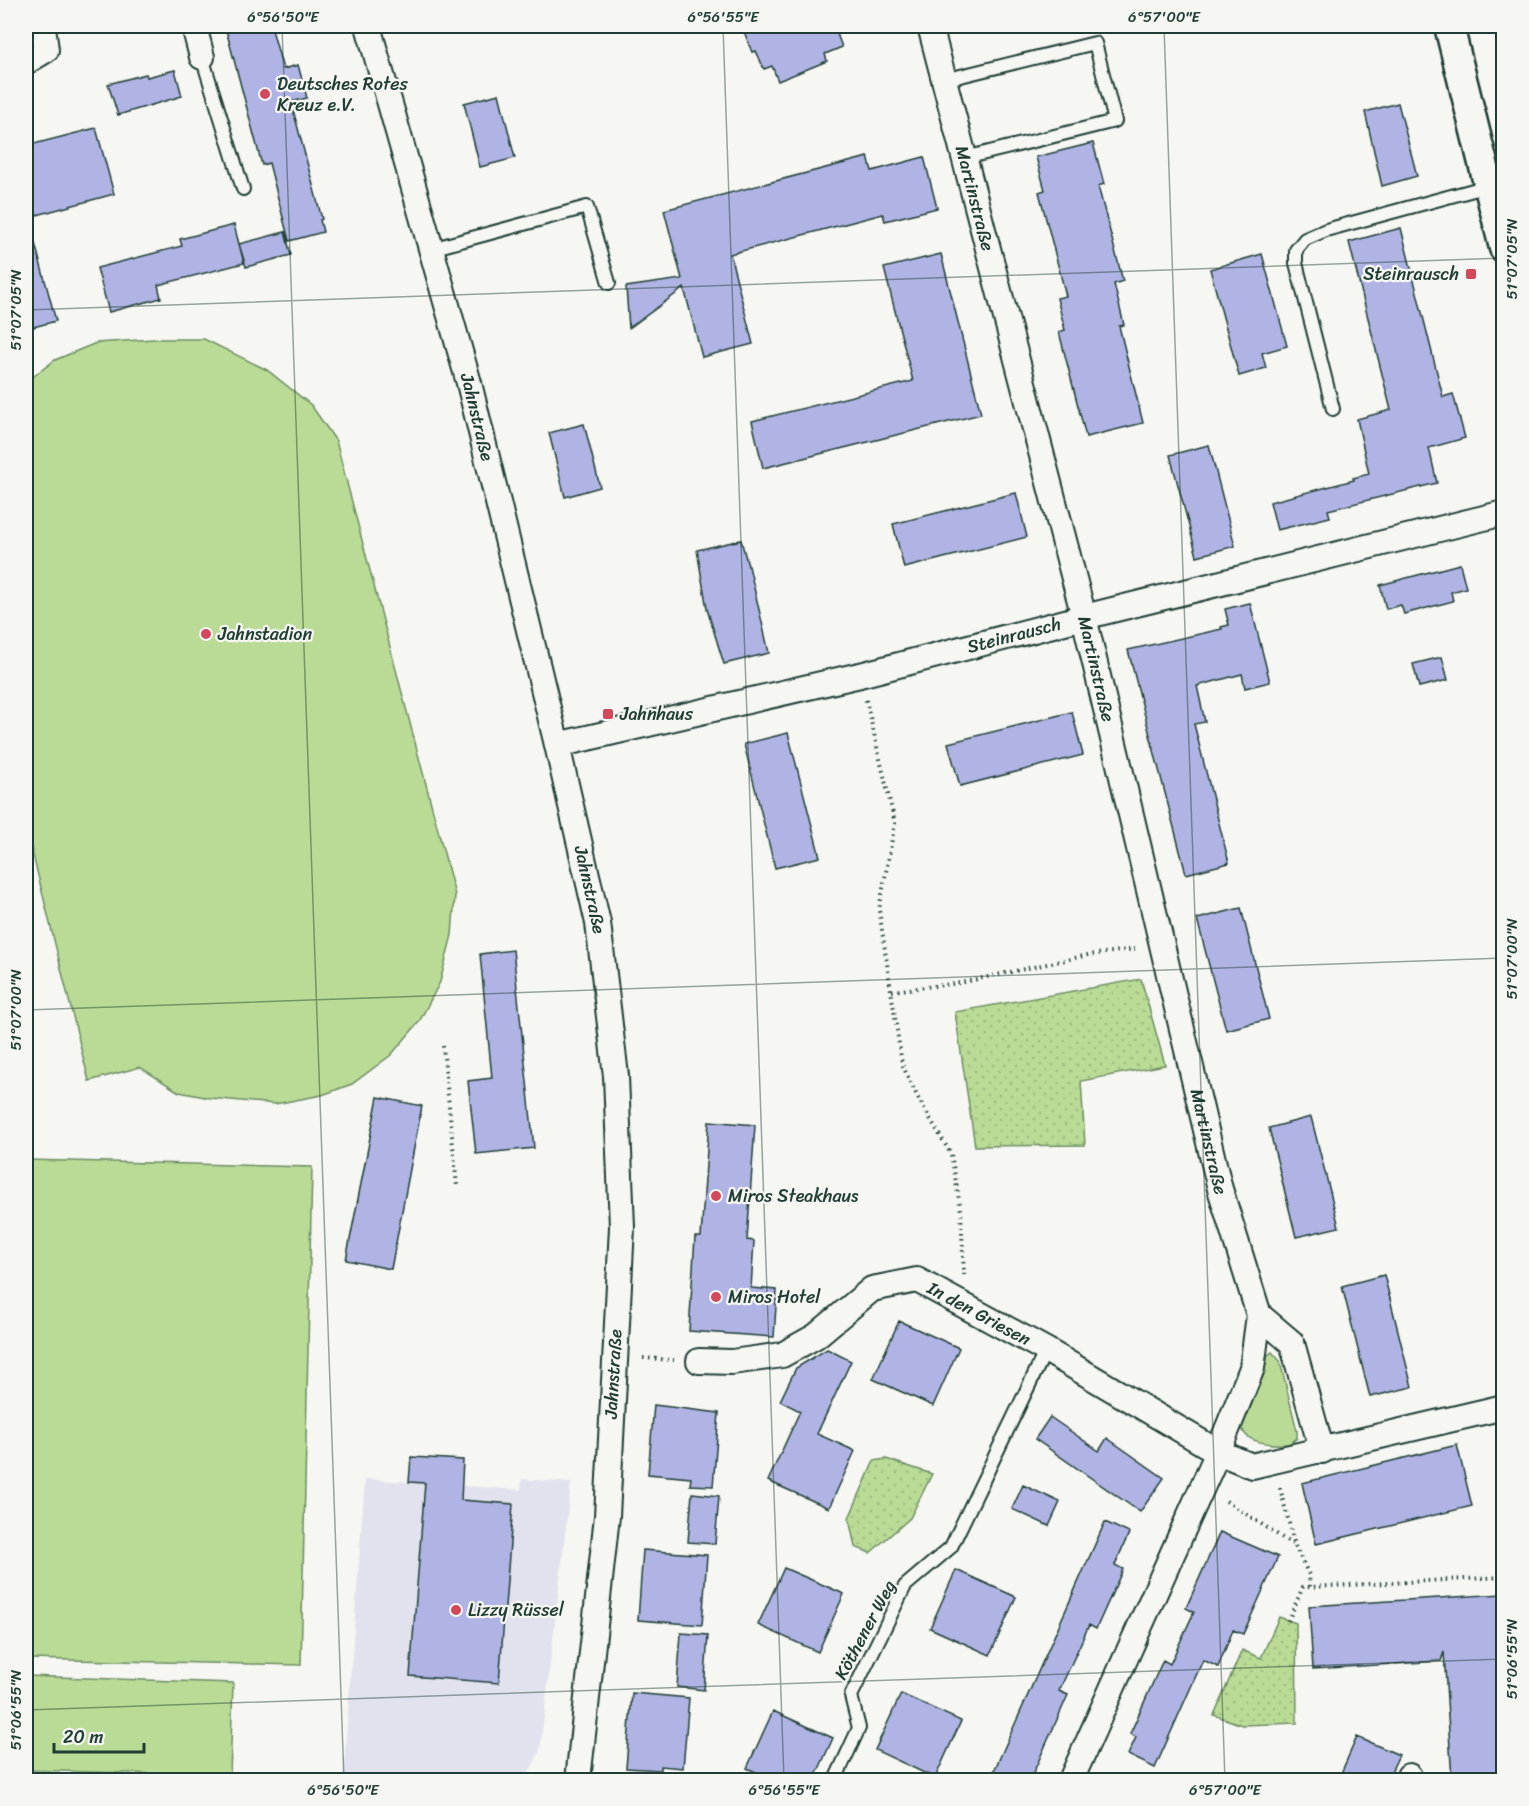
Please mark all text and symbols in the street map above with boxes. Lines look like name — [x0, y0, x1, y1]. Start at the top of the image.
text: 6°56'50"E — [247, 4, 320, 30]
text: 6°56'55"E — [687, 4, 760, 30]
text: 6°57'00"E — [1128, 4, 1202, 30]
place label: Deutsches Rotes Kreuz e.V. — [277, 68, 408, 121]
marker: Deutsches Rotes Kreuz e.V. — [258, 87, 272, 101]
street label: Martinstraße — [946, 142, 1004, 255]
text: 51°07'05"N — [1499, 218, 1525, 299]
place label: Steinrausch — [1363, 258, 1459, 290]
marker: Steinrausch — [1464, 267, 1478, 281]
text: 51°07'05"N — [3, 269, 29, 350]
street label: Jahnstraße — [451, 368, 503, 465]
street label: Steinrausch — [964, 608, 1064, 663]
street label: Martinstraße — [1068, 613, 1124, 725]
place label: Jahnstadion — [217, 618, 312, 650]
marker: Jahnstadion — [199, 627, 213, 641]
place label: Jahnhaus — [619, 698, 694, 730]
marker: Jahnhaus — [601, 707, 615, 721]
street label: Jahnstraße — [564, 842, 615, 936]
text: 51°07'00"N — [1499, 918, 1525, 1000]
text: 51°07'00"N — [3, 969, 29, 1051]
street label: Martinstraße — [1181, 1085, 1237, 1199]
place label: Miros Steakhaus — [728, 1180, 859, 1212]
marker: Miros Steakhaus — [709, 1189, 723, 1203]
street label: In den Griesen — [920, 1272, 1037, 1355]
place label: Miros Hotel — [728, 1281, 821, 1313]
marker: Miros Hotel — [709, 1290, 723, 1304]
street label: Jahnstraße — [595, 1328, 631, 1420]
street label: Köthener Weg — [825, 1574, 905, 1686]
place label: Lizzy Rüssel — [468, 1594, 565, 1626]
marker: Lizzy Rüssel — [449, 1603, 463, 1617]
text: 51°06'55"N — [1499, 1618, 1525, 1699]
text: 51°06'55"N — [3, 1669, 29, 1750]
scale bar — [54, 1716, 144, 1754]
text: 20 m — [63, 1721, 103, 1753]
text: 6°56'50"E — [307, 1777, 380, 1803]
text: 6°56'55"E — [748, 1777, 821, 1803]
text: 6°57'00"E — [1189, 1777, 1263, 1803]

